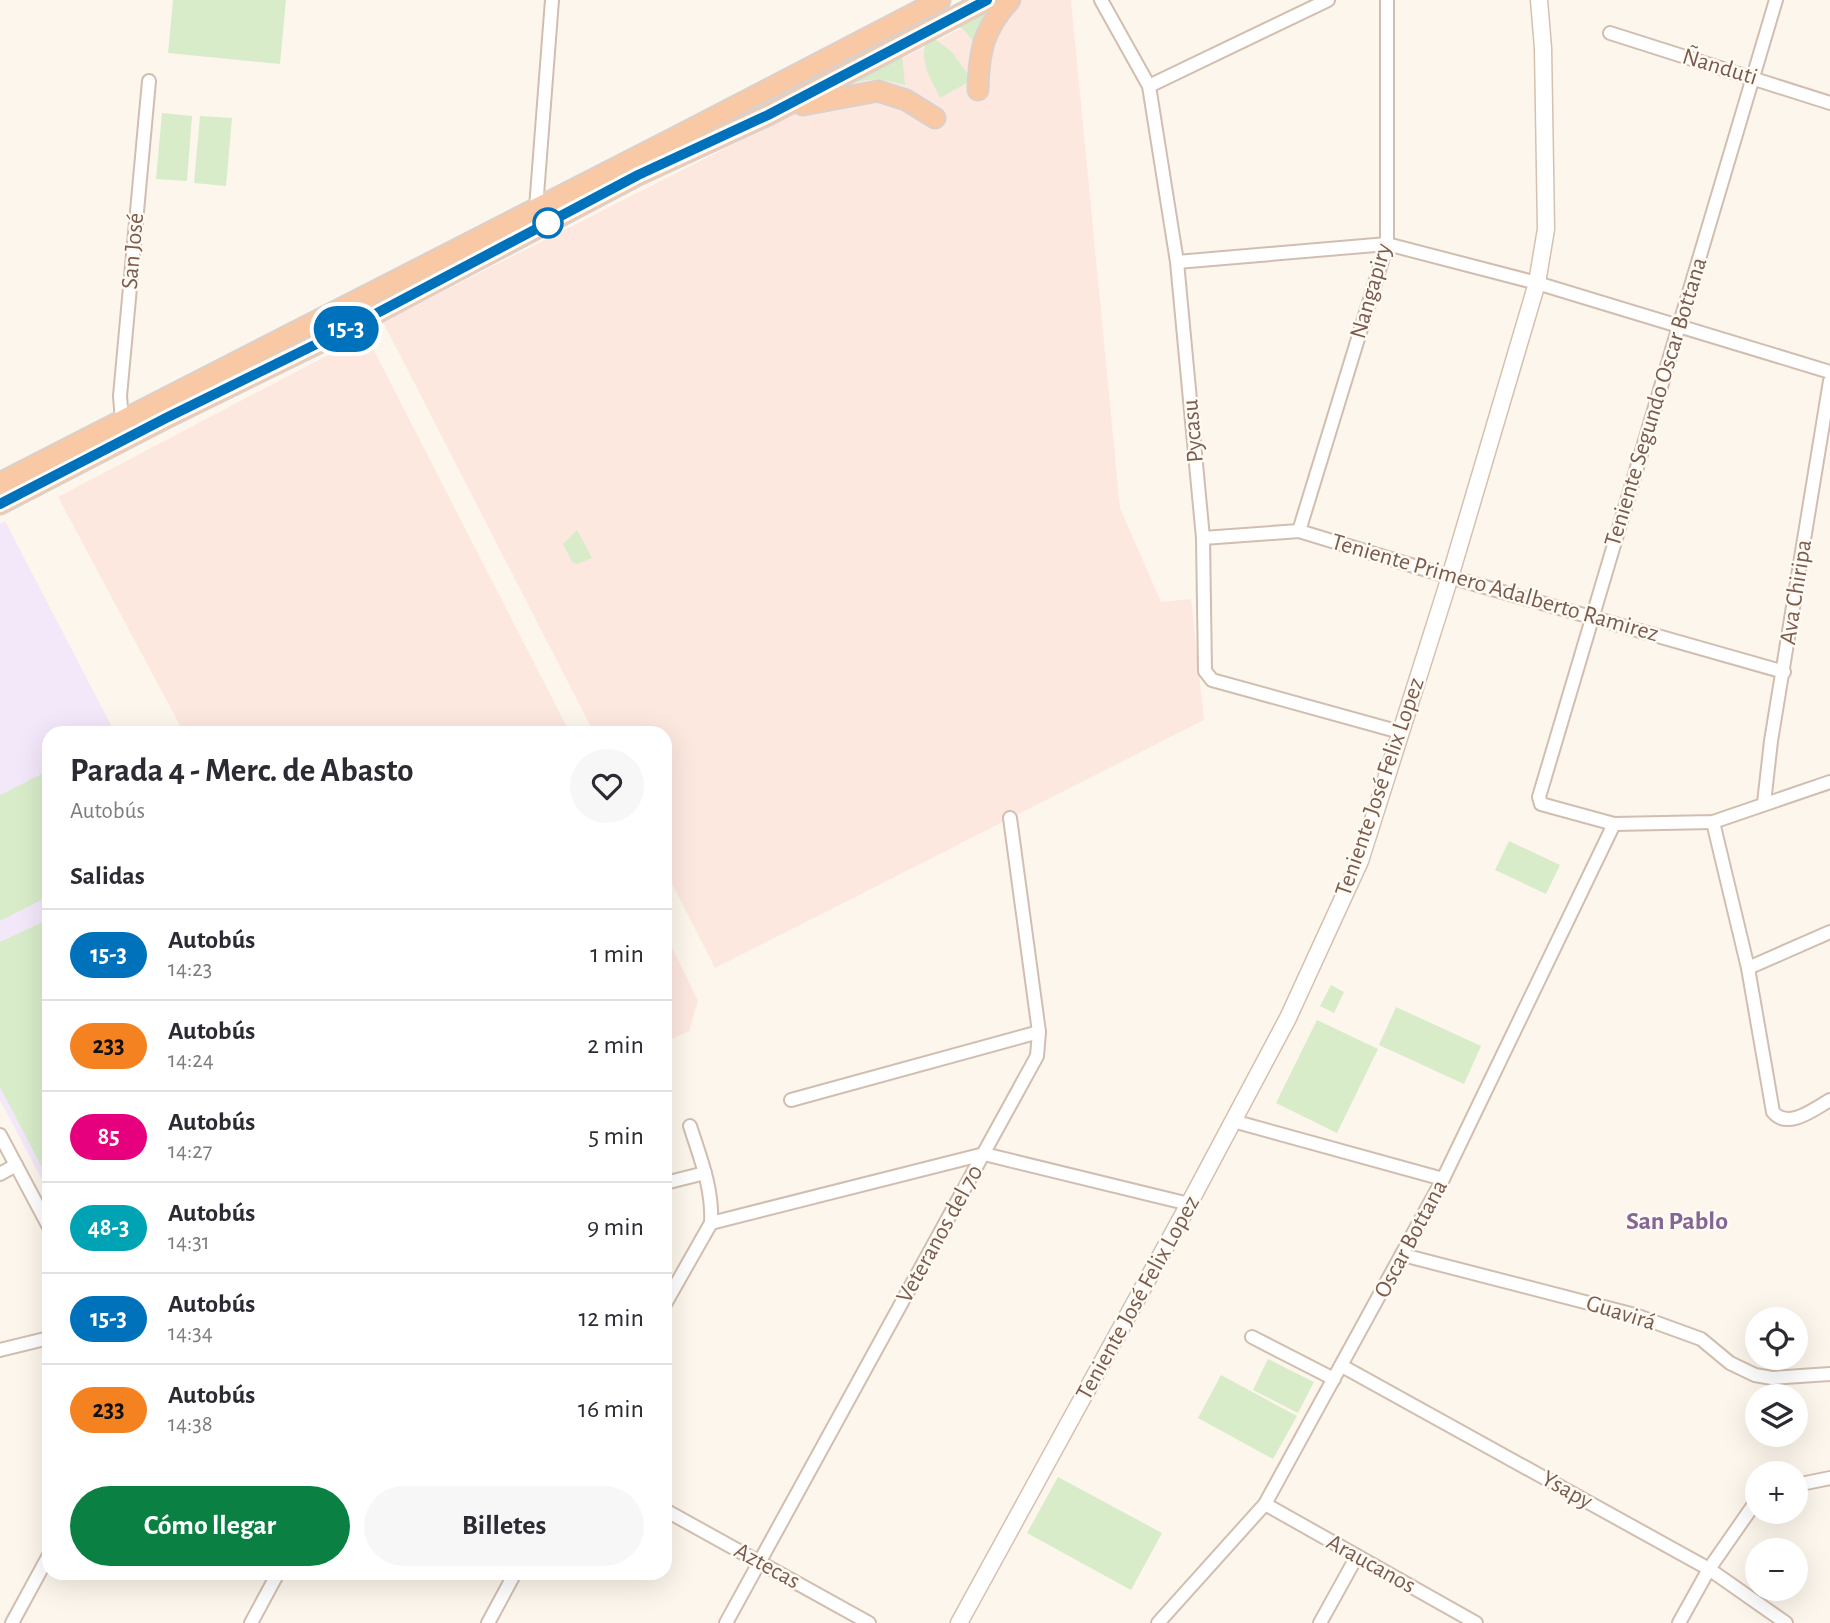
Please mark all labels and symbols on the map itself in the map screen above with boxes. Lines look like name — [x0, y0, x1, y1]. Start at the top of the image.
street label: Ñanduti — [1680, 42, 1761, 90]
unlabelled marker — [533, 208, 563, 238]
street label: San José — [118, 212, 148, 290]
street label: Nangapiry — [1346, 241, 1396, 341]
street label: Teniente Segundo Oscar Bottana — [1601, 255, 1711, 549]
line badge: 15-3 — [297, 306, 395, 352]
street label: Pycasu — [1178, 398, 1208, 464]
street label: Teniente Primero Adalberto Ramirez — [1329, 530, 1661, 646]
street label: Ava Chiripa — [1776, 538, 1816, 646]
street label: Teniente José Felix Lopez — [1331, 675, 1429, 899]
street label: Veteranos del 70 — [892, 1161, 988, 1307]
street label: Oscar Bottana — [1370, 1176, 1452, 1302]
street label: Teniente José Felix Lopez — [1072, 1192, 1204, 1404]
district label: San Pablo — [1626, 1208, 1728, 1234]
street label: Guavirá — [1583, 1291, 1659, 1335]
street label: Ysapy — [1538, 1466, 1596, 1514]
street label: Araucanos — [1323, 1530, 1419, 1598]
street label: Aztecas — [730, 1538, 804, 1594]

